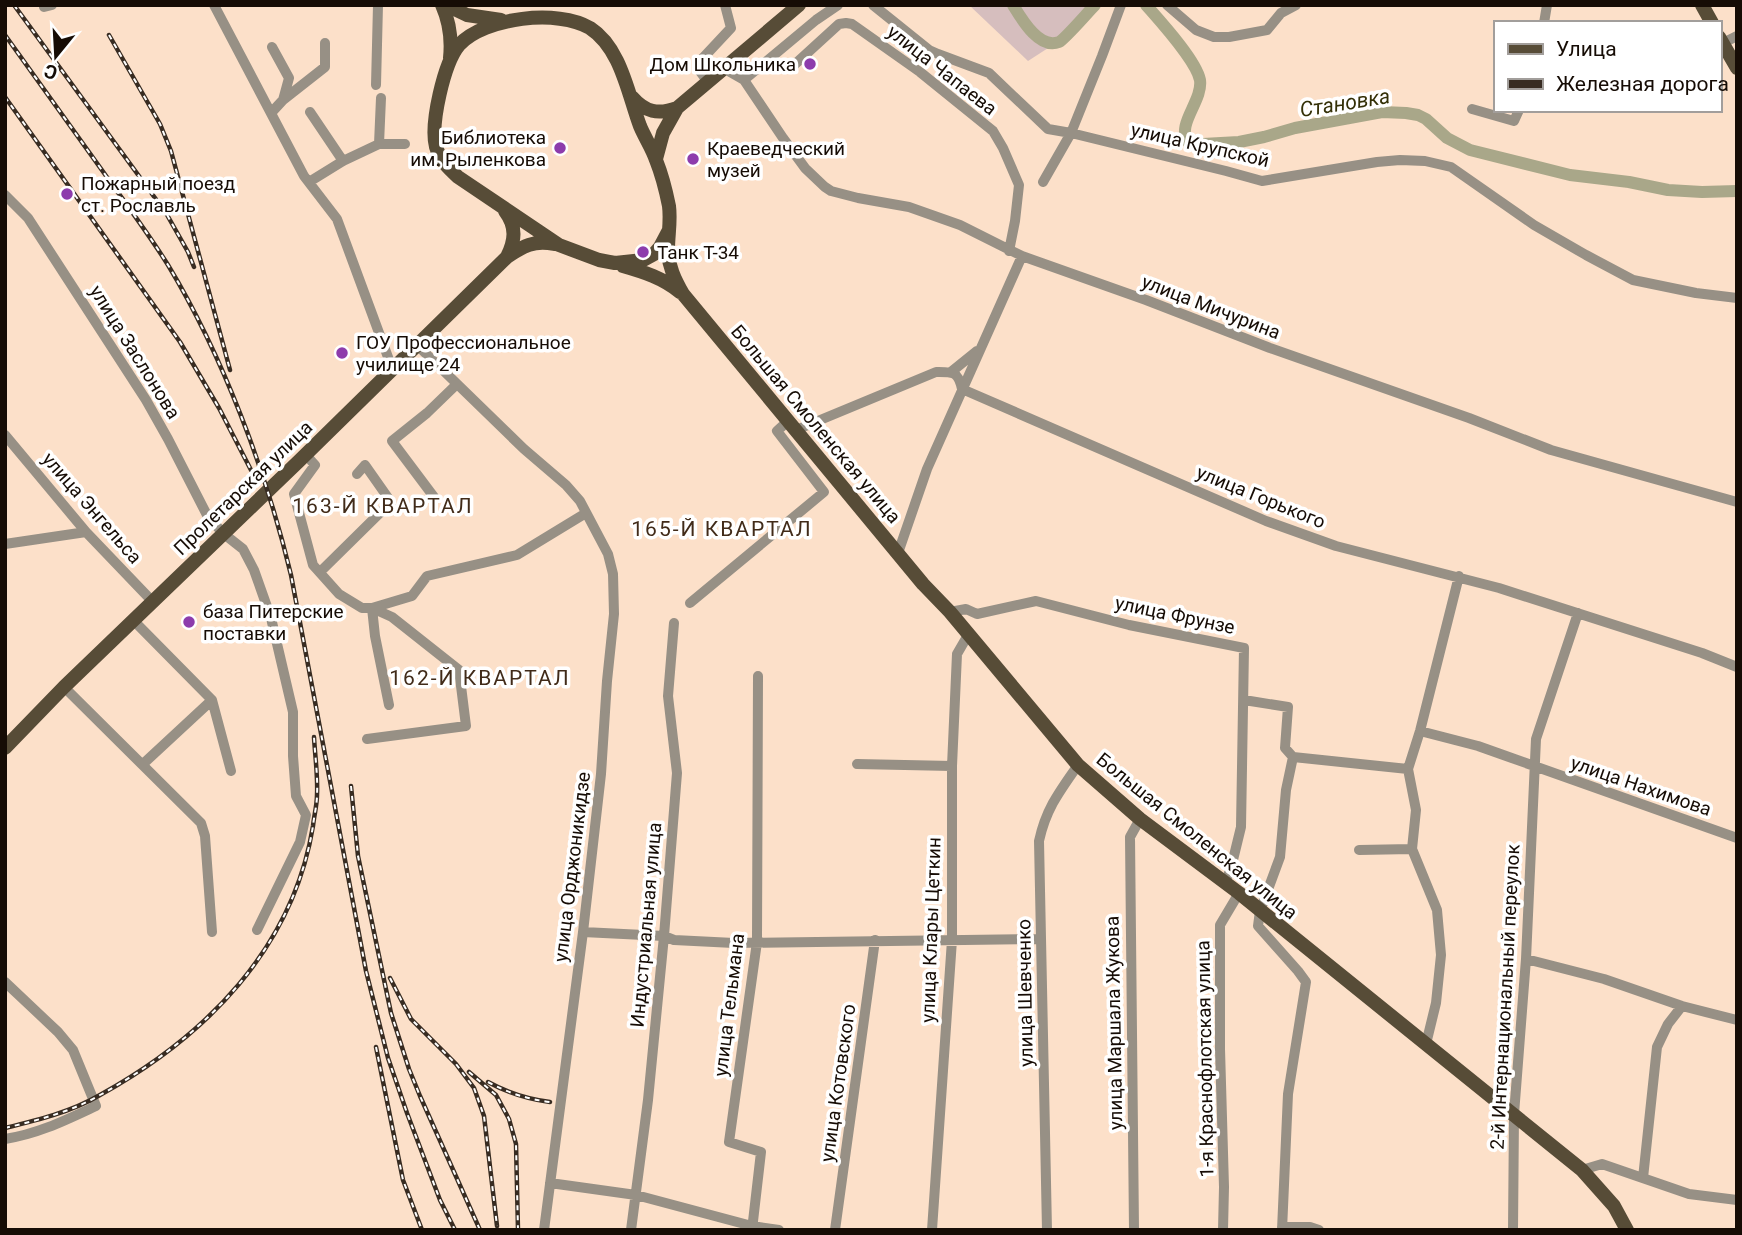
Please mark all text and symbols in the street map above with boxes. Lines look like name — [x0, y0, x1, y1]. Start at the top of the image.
street label: улица Чапаева — [883, 20, 1001, 120]
north arrow — [21, 21, 91, 91]
legend — [1494, 21, 1721, 112]
text: Улица — [1556, 37, 1617, 61]
place label: Дом Школьника — [650, 53, 796, 76]
marker: Дом Школьника — [802, 56, 818, 72]
text: С — [41, 59, 60, 85]
text: Железная дорога — [1556, 72, 1729, 96]
water label: Становка — [1298, 84, 1392, 122]
street label: улица Крупской — [1129, 118, 1271, 172]
place label: Библиотека им. Рыленкова — [410, 126, 546, 171]
place label: Краеведческий музей — [707, 137, 845, 182]
marker: Библиотека им. Рыленкова — [552, 140, 568, 156]
marker: Краеведческий музей — [685, 151, 701, 167]
place label: Пожарный поезд ст. Рославль — [81, 172, 235, 217]
marker: Пожарный поезд ст. Рославль — [59, 186, 75, 202]
place label: Танк Т-34 — [657, 241, 739, 264]
marker: Танк Т-34 — [635, 244, 651, 260]
street label: улица Мичурина — [1138, 270, 1284, 344]
street label: улица Заслонова — [85, 281, 185, 423]
street label: Большая Смоленская улица — [726, 320, 906, 528]
place label: ГОУ Профессиональное училище 24 — [356, 331, 571, 376]
marker: ГОУ Профессиональное училище 24 — [334, 345, 350, 361]
street label: Пролетарская улица — [169, 416, 317, 560]
street label: улица Энгельса — [37, 448, 147, 568]
street label: улица Горького — [1193, 461, 1329, 533]
district label: 163-Й КВАРТАЛ — [292, 494, 474, 518]
district label: 165-Й КВАРТАЛ — [631, 517, 813, 541]
street label: улица Фрунзе — [1113, 591, 1237, 639]
place label: база Питерские поставки — [203, 600, 343, 645]
marker: база Питерские поставки — [181, 614, 197, 630]
district label: 162-Й КВАРТАЛ — [389, 666, 571, 690]
street label: Большая Смоленская улица — [1092, 748, 1302, 924]
street label: улица Нахимова — [1568, 751, 1714, 821]
street label: улица Орджоникидзе — [549, 771, 595, 963]
street label: Индустриальная улица — [626, 821, 666, 1029]
street label: улица Клары Цеткин — [916, 837, 946, 1023]
street label: 2-й Интернациональный переулок — [1486, 843, 1525, 1150]
street label: улица Маршала Жукова — [1101, 916, 1127, 1130]
street label: улица Шевченко — [1012, 919, 1038, 1067]
street label: улица Тельмана — [709, 932, 749, 1078]
street label: 1-я Краснофлотская улица — [1191, 940, 1219, 1178]
street label: улица Котовского — [816, 1002, 860, 1164]

